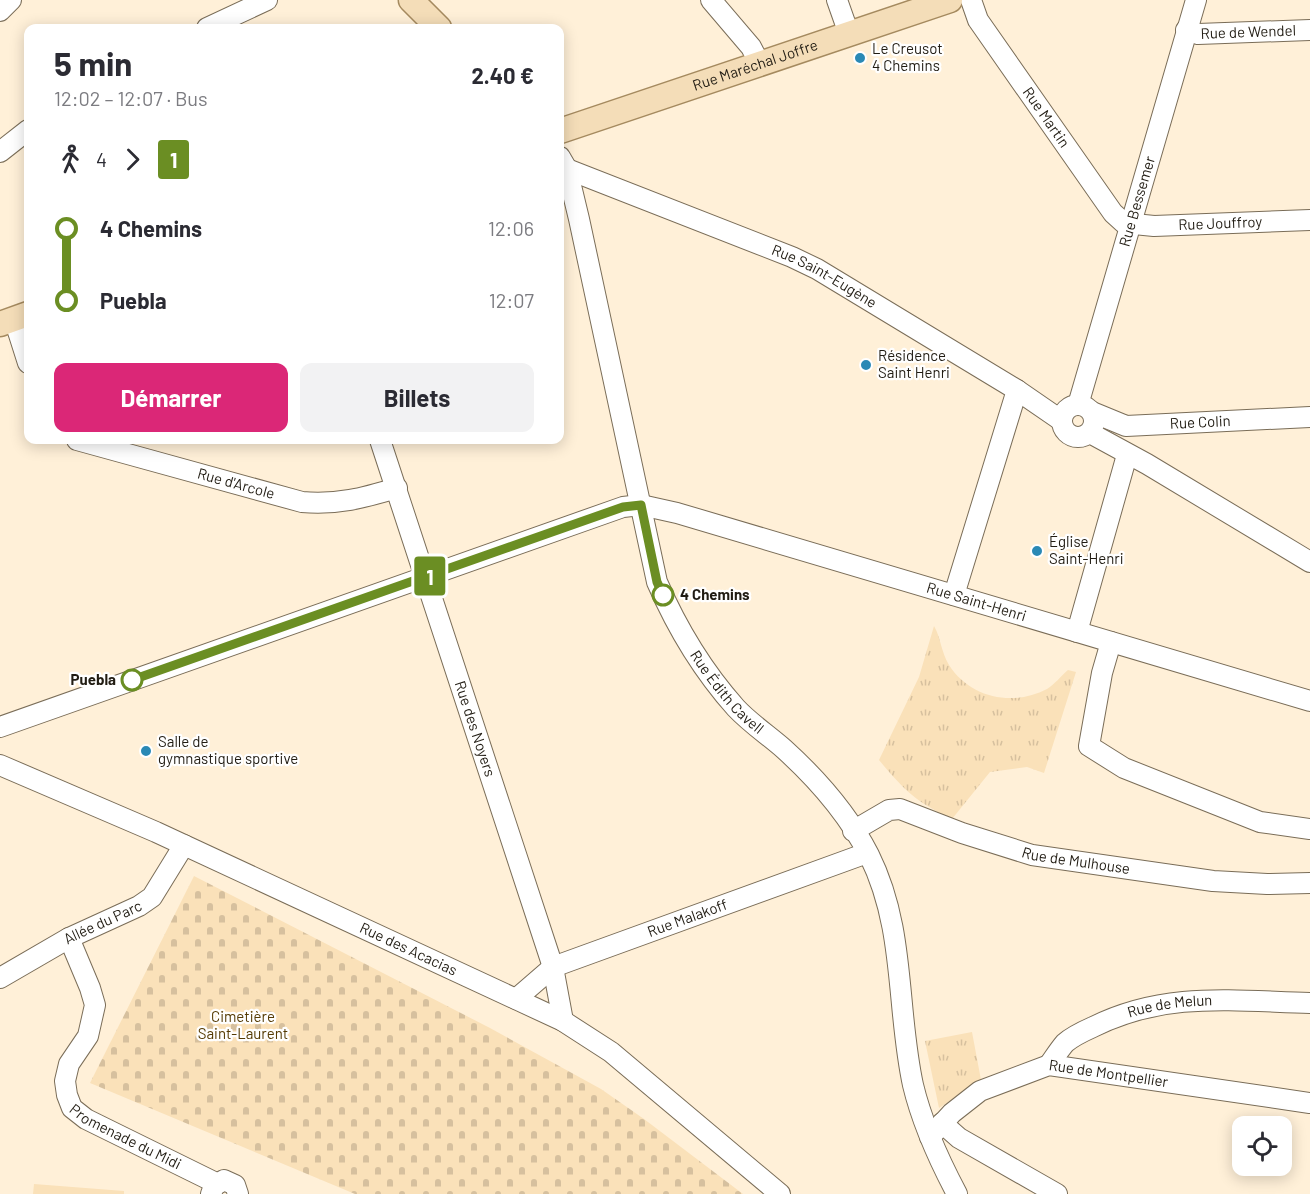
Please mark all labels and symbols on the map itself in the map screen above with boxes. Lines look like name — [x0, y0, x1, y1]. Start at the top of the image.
street label: Rue de Wendel — [1200, 21, 1296, 42]
street label: Rue Maréchal Joffre — [690, 35, 820, 94]
place label: Le Creusot 4 Chemins — [872, 39, 943, 74]
marker: Le Creusot 4 Chemins — [853, 51, 867, 65]
street label: Rue Martin — [1020, 83, 1074, 151]
street label: Rue Bessemer — [1115, 153, 1158, 249]
street label: Rue Jouffroy — [1178, 212, 1263, 233]
street label: Rue Saint-Eugène — [769, 240, 880, 311]
place label: Résidence Saint Henri — [878, 346, 950, 381]
marker: Résidence Saint Henri — [859, 358, 873, 372]
street label: Rue Colin — [1169, 411, 1231, 432]
street label: Rue d'Arcole — [196, 464, 277, 502]
place label: Église Saint-Henri — [1049, 532, 1124, 567]
marker: Église Saint-Henri — [1030, 544, 1044, 558]
line badge: 1 — [410, 556, 450, 596]
street label: Rue Saint-Henri — [925, 578, 1029, 624]
marker: 4 Chemins — [652, 584, 674, 606]
place label: 4 Chemins — [680, 585, 750, 603]
street label: Rue Édith Cavell — [687, 647, 768, 737]
marker: Puebla — [121, 669, 143, 691]
place label: Puebla — [71, 670, 116, 688]
street label: Rue des Noyers — [452, 678, 500, 779]
place label: Salle de gymnastique sportive — [158, 732, 298, 767]
marker: Salle de gymnastique sportive — [139, 744, 153, 758]
street label: Rue de Mulhouse — [1020, 842, 1131, 877]
street label: Rue Malakoff — [645, 894, 730, 940]
street label: Allée du Parc — [60, 896, 145, 947]
street label: Rue des Acacias — [357, 918, 460, 979]
street label: Rue de Melun — [1125, 990, 1213, 1021]
park label: Cimetière Saint-Laurent — [198, 1007, 288, 1042]
street label: Rue de Montpellier — [1048, 1055, 1170, 1090]
street label: Promenade du Midi — [66, 1100, 185, 1173]

